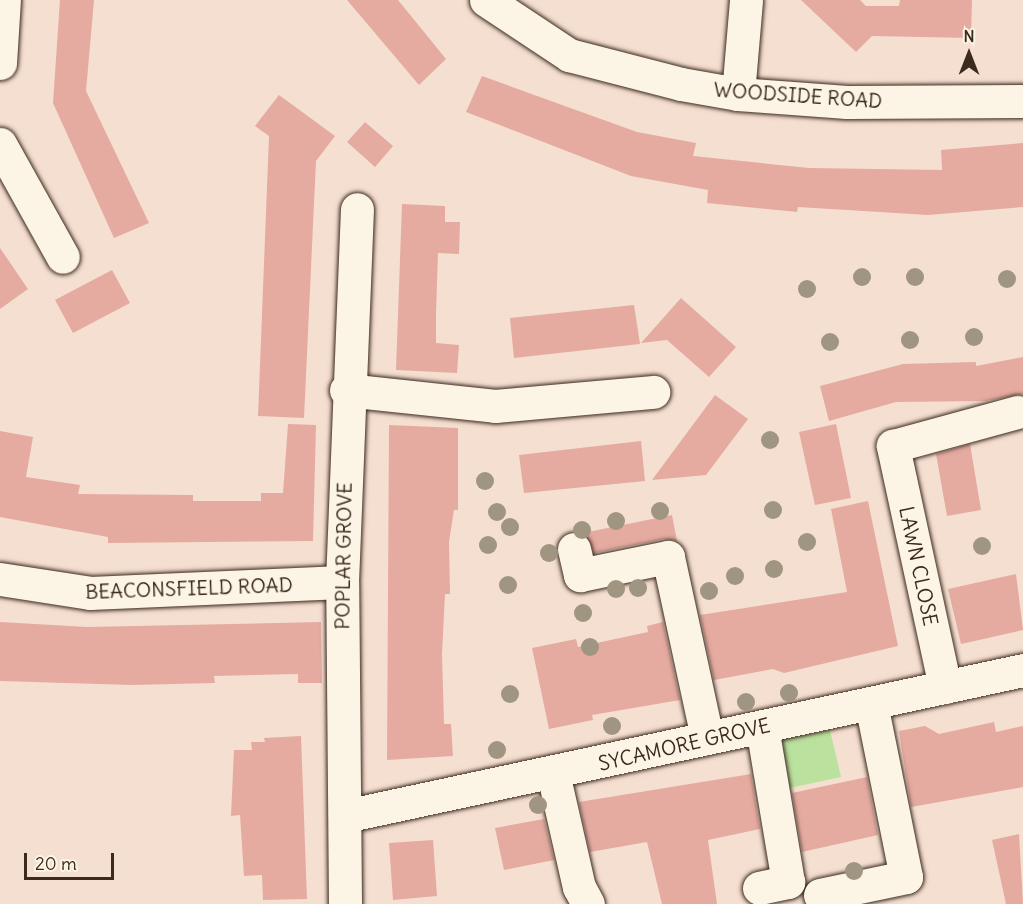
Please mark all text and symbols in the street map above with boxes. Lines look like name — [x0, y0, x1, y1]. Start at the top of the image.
north arrow — [939, 24, 999, 84]
text: N — [963, 26, 975, 46]
street label: WOODSIDE ROAD — [713, 77, 883, 113]
street label: POPLAR GROVE — [330, 482, 356, 630]
street label: LAWN CLOSE — [895, 504, 943, 628]
street label: BEACONSFIELD ROAD — [85, 572, 293, 604]
street label: SYCAMORE GROVE — [596, 713, 772, 775]
scale bar — [27, 841, 117, 879]
text: 20 m — [35, 852, 77, 875]

